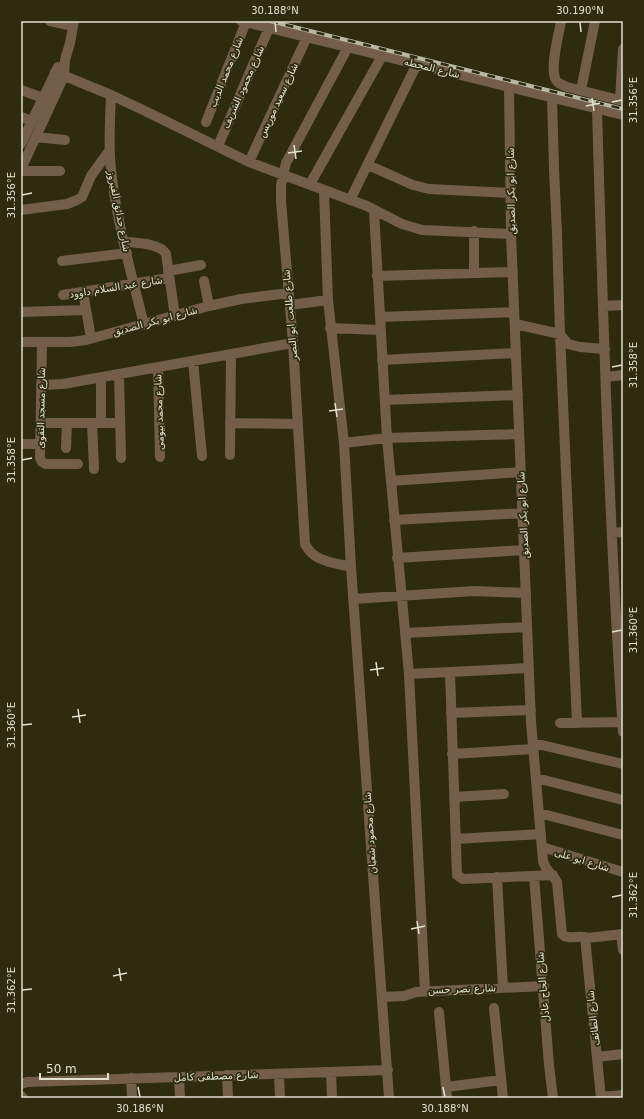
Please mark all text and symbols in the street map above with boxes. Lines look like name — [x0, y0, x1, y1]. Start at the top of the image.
text: 30.188°N — [251, 5, 299, 16]
text: 30.190°N — [556, 5, 604, 16]
street label: شارع محمد الديب — [207, 35, 246, 109]
street label: شارع محمود الشريف — [220, 44, 267, 130]
street label: شارع المحطه — [403, 56, 461, 81]
street label: شارع سعيد موريس — [256, 61, 301, 139]
text: 31.356°E — [628, 77, 639, 123]
street label: شارع ابو بكر الصديق — [505, 147, 518, 235]
street label: شارع حدائق الفيروز — [105, 168, 132, 253]
text: 31.356°E — [6, 172, 17, 218]
street label: شارع طلعت ابو النصر — [281, 269, 301, 362]
street label: شارع عبد السلام داوود — [69, 274, 164, 301]
street label: شارع ابو بكر الصديق — [111, 304, 199, 339]
text: 31.358°E — [628, 342, 639, 388]
street label: شارع مسجد التقوى — [35, 367, 48, 449]
street label: شارع محمد بيومى — [152, 374, 167, 450]
text: 31.358°E — [6, 437, 17, 483]
street label: شارع ابو بكر الصديق — [515, 471, 532, 559]
text: 31.360°E — [628, 607, 639, 653]
text: 31.360°E — [6, 702, 17, 748]
street label: شارع محمود شعبان — [362, 791, 379, 874]
street label: شارع ابو على — [553, 846, 611, 875]
text: 31.362°E — [628, 872, 639, 918]
street label: شارع الحاج عادل — [534, 951, 553, 1023]
text: 31.362°E — [6, 967, 17, 1013]
street label: شارع نصر حسن — [428, 982, 496, 997]
street label: شارع الطائف — [585, 990, 602, 1046]
scale bar — [40, 1055, 108, 1081]
text: 50 m — [46, 1062, 77, 1076]
street label: شارع مصطفى كامل — [173, 1069, 259, 1084]
text: 30.186°N — [116, 1103, 164, 1114]
text: 30.188°N — [421, 1103, 469, 1114]

